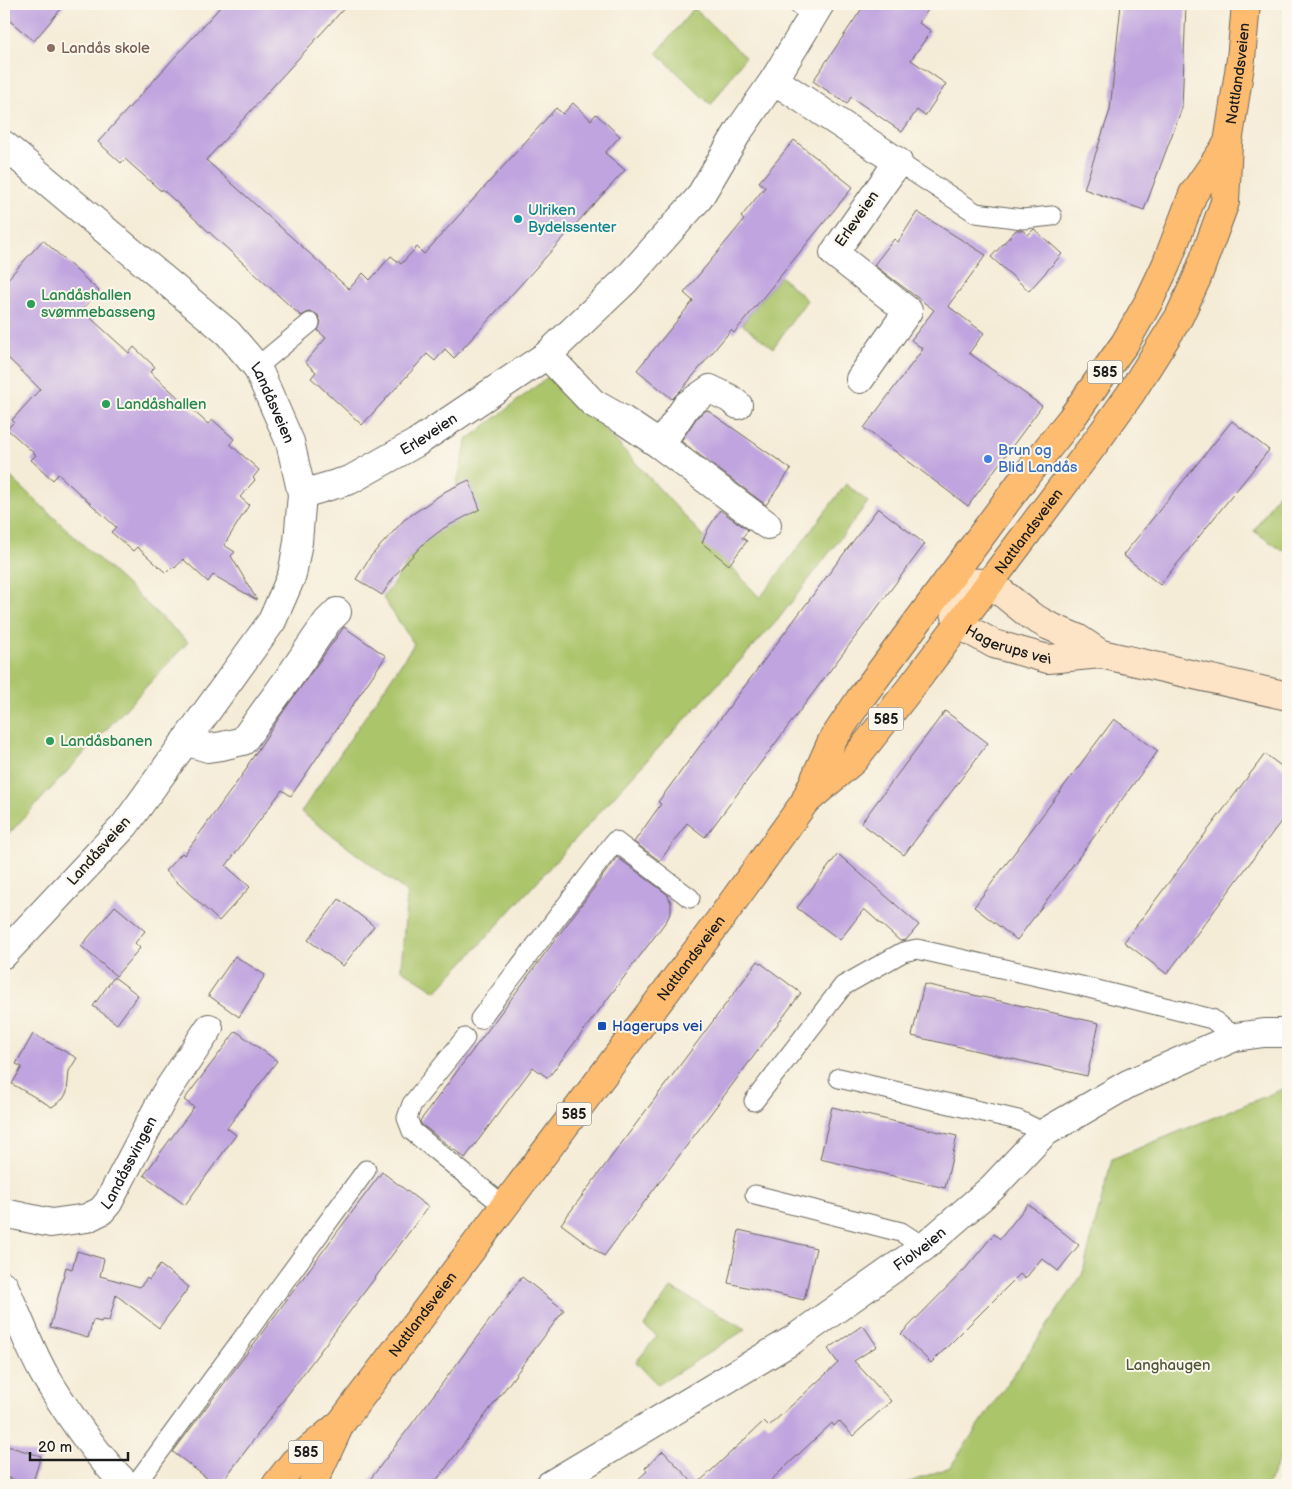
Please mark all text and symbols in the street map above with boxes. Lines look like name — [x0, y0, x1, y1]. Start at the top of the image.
street label: Nattlandsveien — [1222, 22, 1254, 126]
place label: Landås skole — [61, 39, 150, 58]
marker: Landås skole — [45, 42, 57, 54]
street label: Erleveien — [831, 187, 883, 251]
place label: Ulriken Bydelssenter — [528, 201, 617, 237]
marker: Ulriken Bydelssenter — [512, 213, 524, 225]
place label: Landåshallen svømmebasseng — [41, 286, 155, 322]
marker: Landåshallen svømmebasseng — [25, 298, 37, 310]
street label: Landåsveien — [247, 357, 299, 446]
road number: 585 — [1088, 361, 1122, 384]
place label: Landåshallen — [116, 395, 206, 414]
marker: Landåshallen — [100, 398, 112, 410]
street label: Erleveien — [397, 409, 461, 459]
place label: Brun og Blid Landås — [998, 441, 1078, 477]
marker: Brun og Blid Landås — [982, 453, 994, 465]
street label: Nattlandsveien — [990, 485, 1067, 578]
street label: Hagerups vei — [962, 620, 1052, 668]
road number: 585 — [868, 708, 904, 731]
place label: Landåsbanen — [60, 732, 152, 751]
marker: Landåsbanen — [44, 735, 56, 747]
street label: Landåsveien — [63, 813, 135, 889]
street label: Nattlandsveien — [653, 912, 729, 1005]
place label: Hagerups vei — [612, 1017, 702, 1036]
marker: Hagerups vei — [596, 1020, 608, 1032]
road number: 585 — [556, 1102, 592, 1126]
street label: Landåssvingen — [97, 1113, 161, 1214]
street label: Fiolveien — [890, 1223, 950, 1275]
street label: Nattlandsveien — [384, 1268, 461, 1361]
park label: Langhaugen — [1126, 1356, 1210, 1375]
scale bar — [30, 1429, 128, 1461]
text: 20 m — [38, 1438, 72, 1457]
road number: 585 — [288, 1440, 324, 1464]

